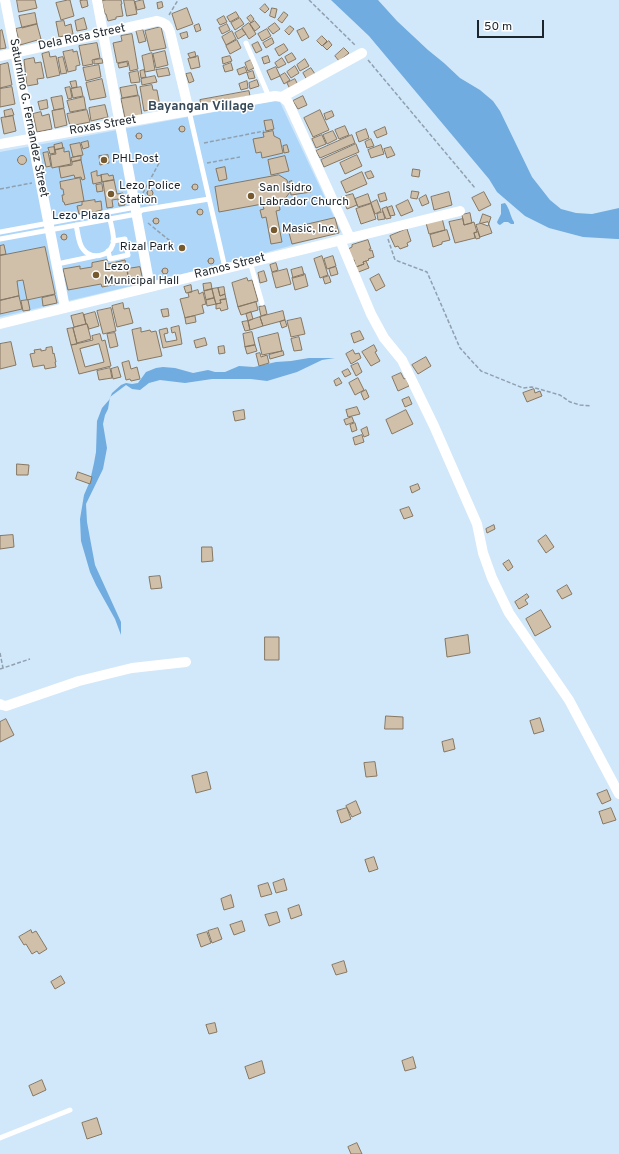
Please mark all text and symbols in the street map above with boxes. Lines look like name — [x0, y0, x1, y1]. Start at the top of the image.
scale bar — [479, 12, 546, 38]
text: 50 m — [484, 19, 512, 35]
street label: Dela Rosa Street — [37, 22, 127, 54]
street label: Saturnino G. Fernandez Street — [6, 37, 50, 199]
district label: Bayangan Village — [148, 99, 254, 115]
street label: Roxas Street — [68, 113, 138, 139]
place label: PHLPost — [112, 153, 159, 167]
marker: PHLPost — [99, 155, 109, 165]
place label: Lezo Police Station — [119, 180, 181, 208]
place label: San Isidro Labrador Church — [259, 182, 349, 210]
marker: Lezo Police Station — [106, 189, 116, 199]
marker: San Isidro Labrador Church — [246, 191, 256, 201]
park label: Lezo Plaza — [52, 210, 110, 224]
place label: Masic, Inc. — [282, 223, 337, 237]
marker: Masic, Inc. — [269, 225, 279, 235]
place label: Rizal Park — [120, 241, 174, 255]
marker: Rizal Park — [177, 243, 187, 253]
street label: Ramos Street — [193, 251, 267, 283]
place label: Lezo Municipal Hall — [104, 261, 179, 289]
marker: Lezo Municipal Hall — [91, 270, 101, 280]

